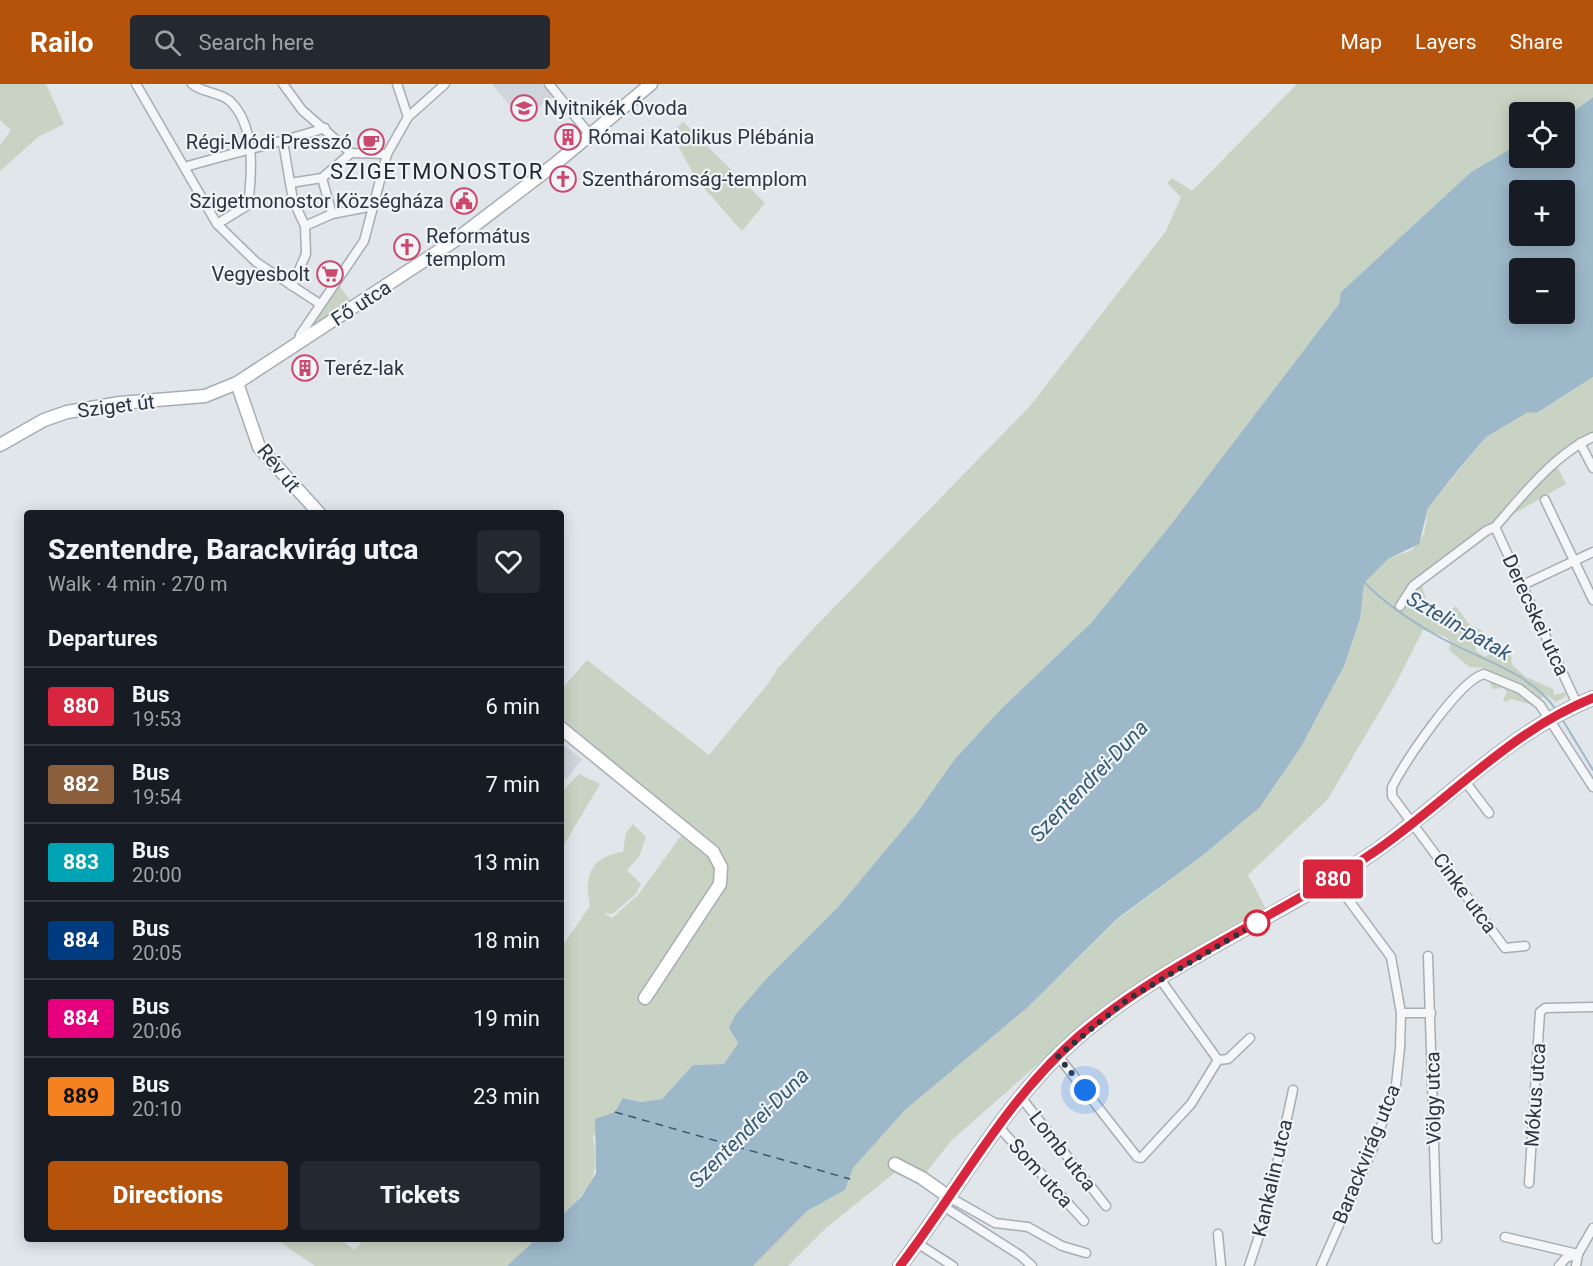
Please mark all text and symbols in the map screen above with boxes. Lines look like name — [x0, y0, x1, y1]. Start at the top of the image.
search box — [130, 15, 550, 69]
text: Railo — [30, 26, 94, 59]
icon: search — [151, 26, 184, 59]
text: Search here — [199, 30, 314, 55]
text: Map — [1340, 30, 1382, 54]
text: Layers — [1415, 30, 1476, 54]
text: Share — [1509, 30, 1563, 54]
school or university icon: Nyitnikék Óvoda — [509, 93, 539, 123]
place label: Nyitnikék Óvoda — [544, 96, 688, 120]
map controls — [1509, 102, 1575, 324]
button: locate — [1509, 102, 1575, 168]
building icon: Római Katolikus Plébánia — [553, 122, 583, 152]
place label: Római Katolikus Plébánia — [588, 125, 814, 149]
cafe icon: Régi-Módi Presszó — [356, 127, 386, 157]
place label: Régi-Módi Presszó — [186, 130, 352, 154]
district label: SZIGETMONOSTOR — [330, 159, 544, 184]
church icon: Szentháromság-templom — [548, 164, 578, 194]
place label: Szentháromság-templom — [582, 167, 807, 191]
button: + — [1509, 180, 1575, 246]
public building icon: Szigetmonostor Községháza — [449, 186, 479, 216]
place label: Szigetmonostor Községháza — [189, 189, 444, 213]
place label: Református templom — [426, 224, 530, 271]
church icon: Református templom — [392, 232, 422, 262]
button: − — [1509, 258, 1575, 324]
supermarket icon: Vegyesbolt — [315, 259, 345, 289]
place label: Vegyesbolt — [212, 262, 310, 286]
street label: Fő utca — [327, 275, 395, 331]
building icon: Teréz-lak — [290, 353, 320, 383]
place label: Teréz-lak — [324, 356, 405, 380]
street label: Sziget út — [76, 389, 156, 423]
street label: Rév út — [252, 439, 306, 497]
button: heart — [477, 530, 540, 593]
text: Szentendre, Barackvirág utca — [48, 533, 418, 566]
street label: Derecskei utca — [1497, 551, 1575, 679]
text: Walk · 4 min · 270 m — [48, 572, 227, 596]
water label: Sztelin-patak — [1402, 586, 1516, 666]
text: Departures — [48, 626, 158, 651]
text: Bus — [132, 682, 170, 707]
text: 880 — [63, 694, 99, 718]
text: 6 min — [485, 694, 540, 719]
text: 19:53 — [132, 707, 182, 731]
water label: Szentendrei-Duna — [1025, 715, 1153, 847]
text: Bus — [132, 760, 170, 785]
text: 882 — [63, 772, 99, 796]
text: 7 min — [485, 772, 540, 797]
text: 19:54 — [132, 785, 182, 809]
text: Bus — [132, 838, 170, 863]
street label: Cinke utca — [1428, 848, 1502, 938]
text: 883 — [63, 850, 99, 874]
text: 13 min — [473, 850, 540, 875]
line badge: 880 — [1298, 860, 1368, 898]
text: 20:00 — [132, 863, 182, 887]
text: 880 — [1315, 867, 1351, 891]
unlabelled marker — [1244, 910, 1270, 936]
text: Bus — [132, 916, 170, 941]
text: 884 — [63, 928, 99, 952]
text: 18 min — [473, 928, 540, 953]
text: 20:05 — [132, 941, 182, 965]
text: Bus — [132, 994, 170, 1019]
text: 884 — [63, 1006, 99, 1030]
text: 19 min — [473, 1006, 540, 1031]
text: 20:06 — [132, 1019, 182, 1043]
street label: Mókus utca — [1519, 1042, 1551, 1148]
street label: Völgy utca — [1420, 1051, 1446, 1145]
water label: Szentendrei-Duna — [684, 1063, 814, 1193]
text: Bus — [132, 1072, 170, 1097]
your location — [1070, 1075, 1100, 1105]
street label: Barackvirág utca — [1327, 1081, 1405, 1227]
text: 889 — [63, 1084, 99, 1108]
text: 23 min — [473, 1084, 540, 1109]
text: 20:10 — [132, 1097, 182, 1121]
street label: Lomb utca — [1024, 1106, 1102, 1196]
street label: Kankalin utca — [1247, 1117, 1297, 1239]
street label: Som utca — [1004, 1133, 1078, 1213]
button: Directions — [48, 1161, 288, 1230]
button: Tickets — [300, 1161, 540, 1230]

